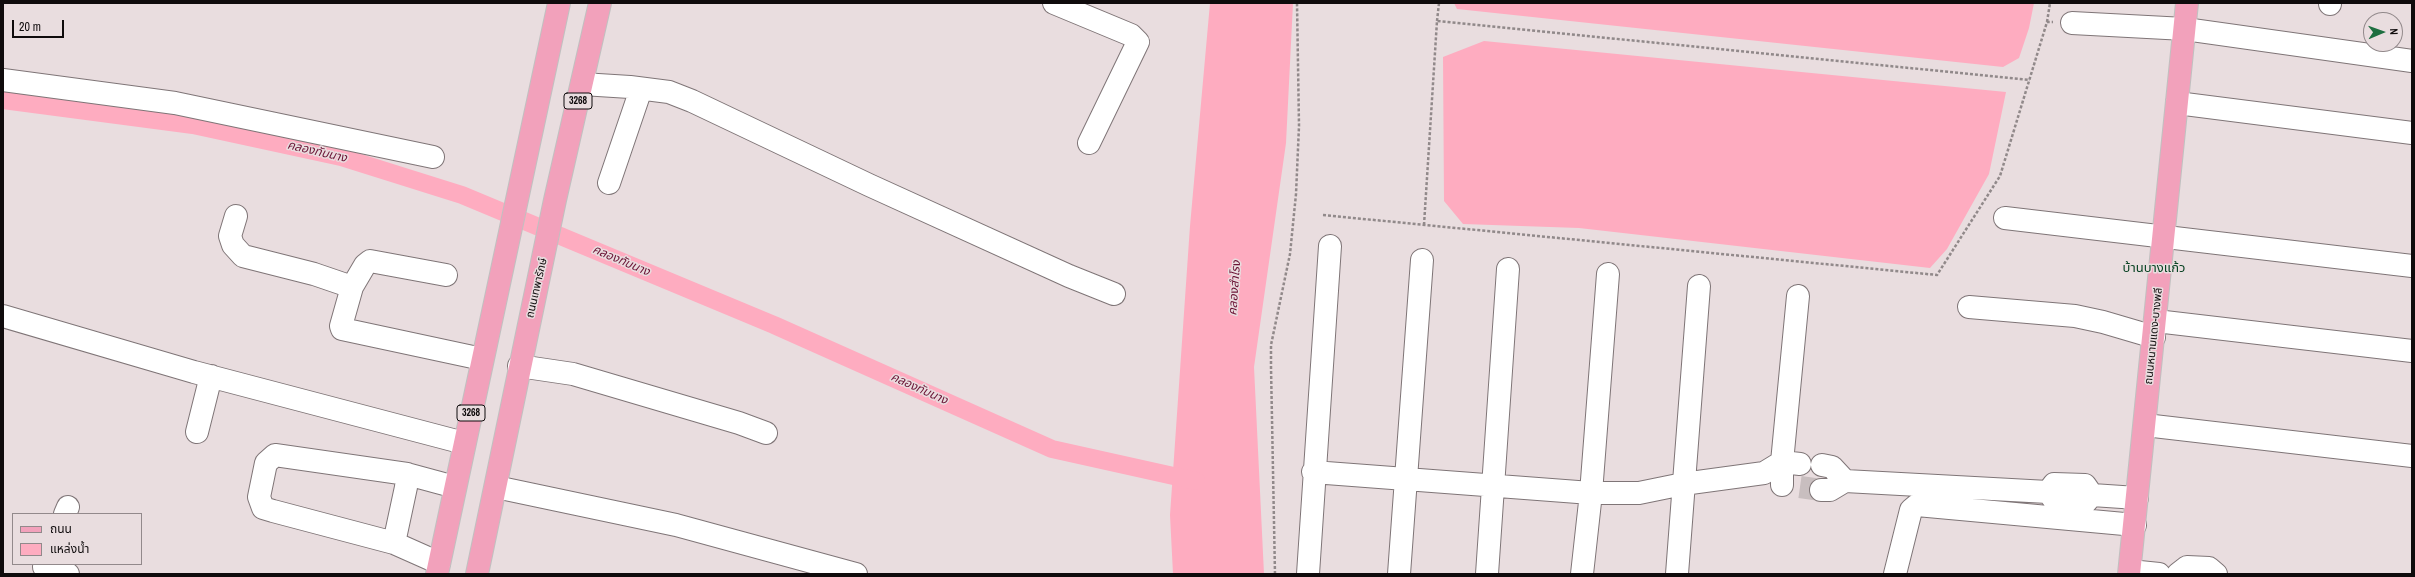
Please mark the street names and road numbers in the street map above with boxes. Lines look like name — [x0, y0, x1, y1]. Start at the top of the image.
road number: 3268 — [564, 93, 592, 109]
street label: ถนนเทพารักษ์ — [524, 257, 550, 319]
street label: ถนนหนามแดง-บางพลี — [2142, 287, 2166, 385]
road number: 3268 — [457, 405, 485, 421]

